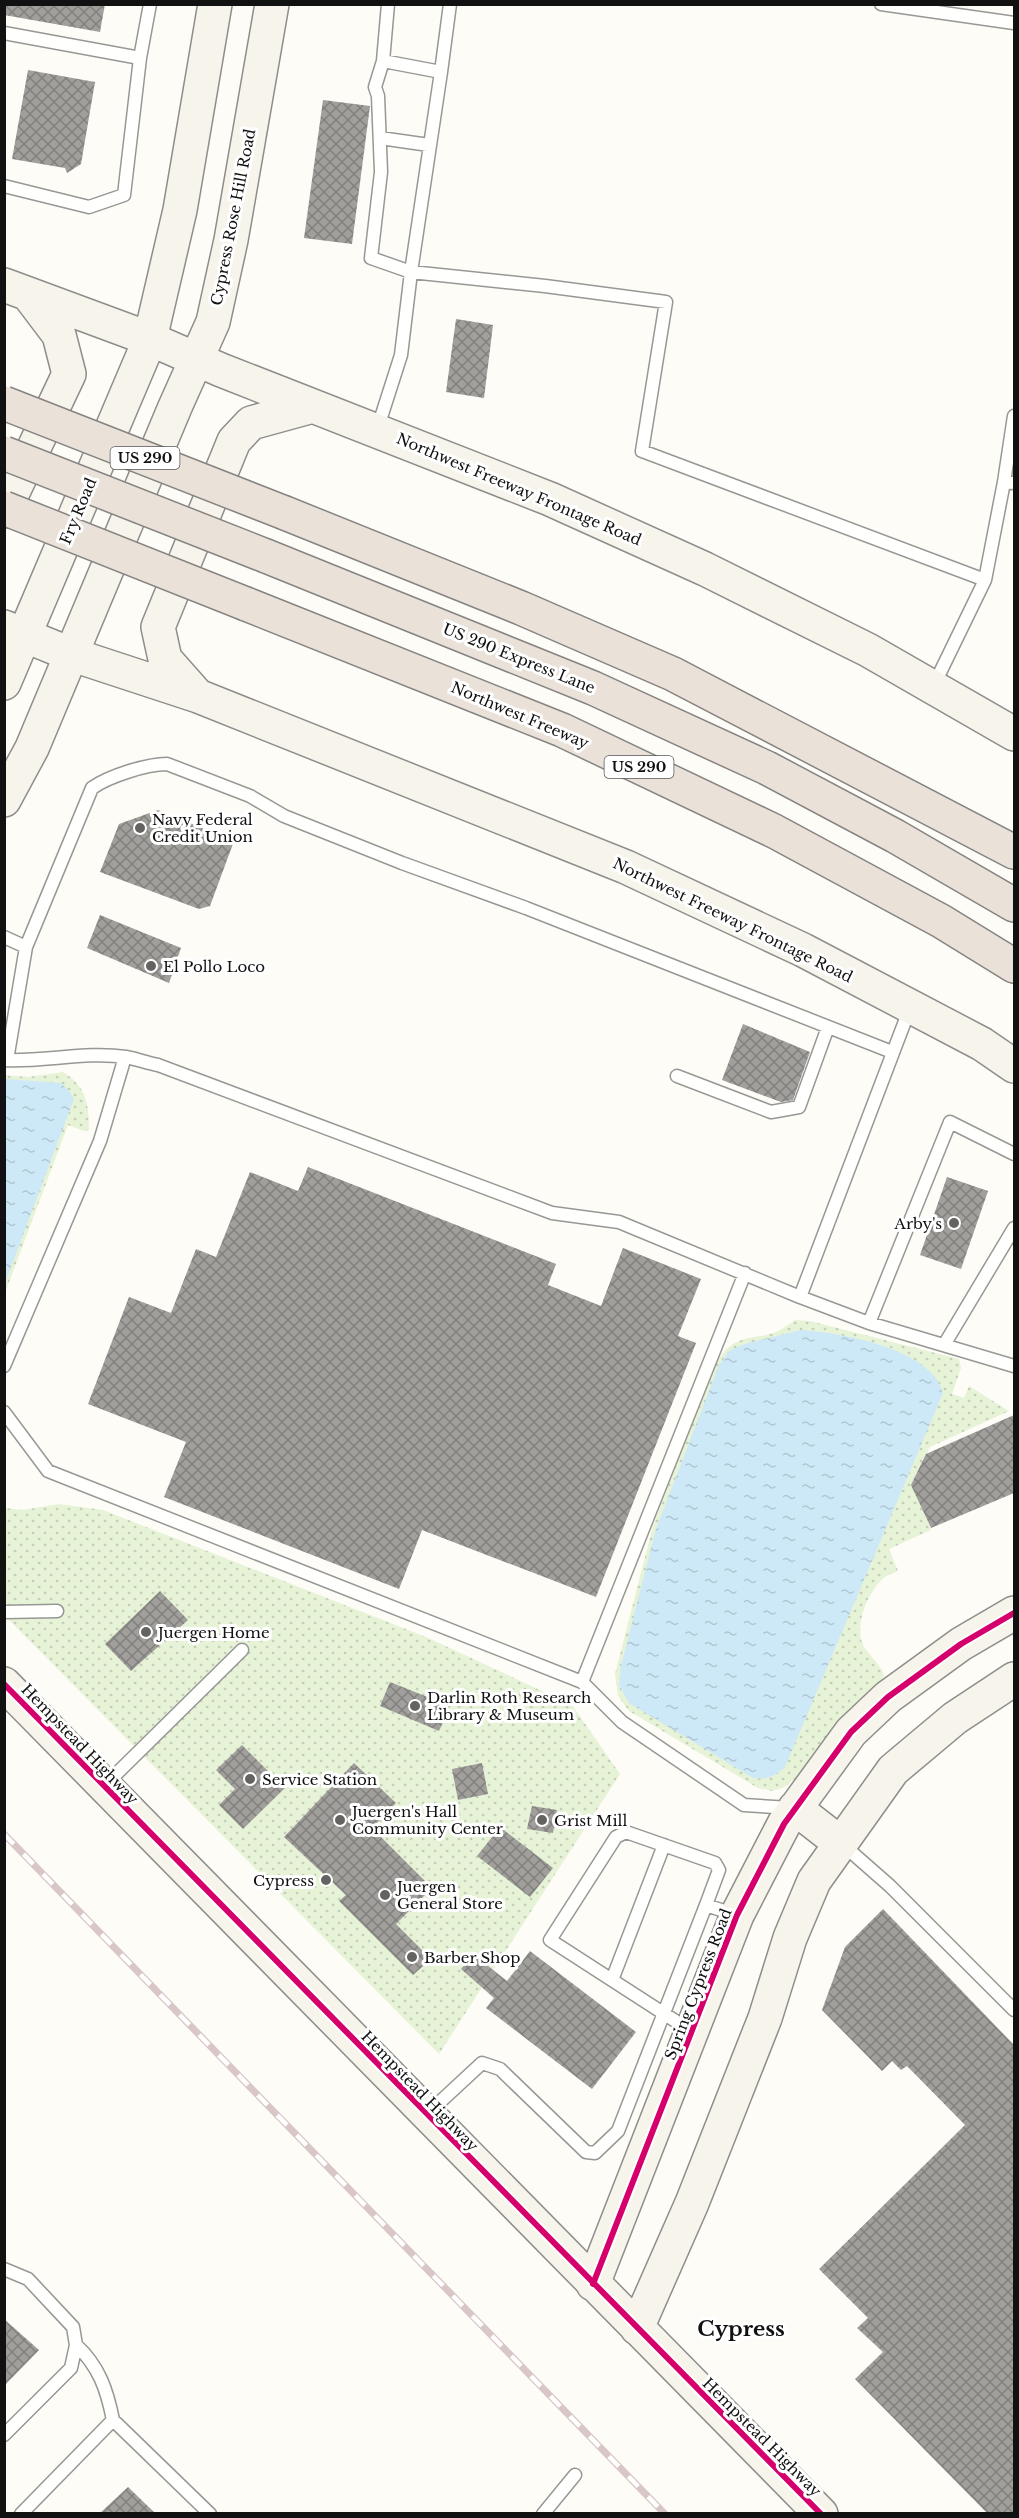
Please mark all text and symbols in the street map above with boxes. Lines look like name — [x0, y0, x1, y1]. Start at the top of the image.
street label: Cypress Rose Hill Road — [207, 127, 259, 307]
street label: Northwest Freeway Frontage Road — [394, 429, 644, 549]
road number: US 290 — [110, 447, 180, 469]
street label: Fry Road — [55, 475, 101, 547]
street label: US 290 Express Lane — [440, 619, 598, 697]
street label: Northwest Freeway — [448, 677, 592, 753]
road number: US 290 — [604, 756, 674, 778]
place label: Navy Federal Credit Union — [152, 810, 253, 846]
marker: Navy Federal Credit Union — [133, 821, 147, 835]
street label: Northwest Freeway Frontage Road — [610, 854, 856, 986]
place label: El Pollo Loco — [163, 957, 265, 976]
marker: El Pollo Loco — [144, 959, 158, 973]
place label: Arby's — [893, 1214, 942, 1233]
marker: Arby's — [947, 1216, 961, 1230]
place label: Juergen Home — [156, 1623, 270, 1642]
marker: Juergen Home — [139, 1625, 153, 1639]
street label: Hempstead Highway — [17, 1680, 143, 1809]
place label: Darlin Roth Research Library & Museum — [427, 1688, 591, 1724]
marker: Darlin Roth Research Library & Museum — [408, 1699, 422, 1713]
place label: Service Station — [262, 1770, 377, 1789]
marker: Service Station — [243, 1772, 257, 1786]
place label: Juergen's Hall Community Center — [350, 1802, 504, 1838]
place label: Grist Mill — [554, 1811, 627, 1830]
marker: Juergen's Hall Community Center — [333, 1813, 347, 1827]
marker: Grist Mill — [535, 1813, 549, 1827]
place label: Cypress — [253, 1871, 314, 1890]
marker: Cypress — [319, 1873, 333, 1887]
place label: Juergen General Store — [395, 1877, 503, 1913]
marker: Juergen General Store — [378, 1888, 392, 1902]
street label: Spring Cypress Road — [660, 1906, 736, 2062]
place label: Barber Shop — [424, 1948, 520, 1967]
marker: Barber Shop — [405, 1950, 419, 1964]
street label: Hempstead Highway — [357, 2027, 483, 2156]
district label: Cypress — [697, 2316, 785, 2342]
street label: Hempstead Highway — [699, 2374, 826, 2501]

